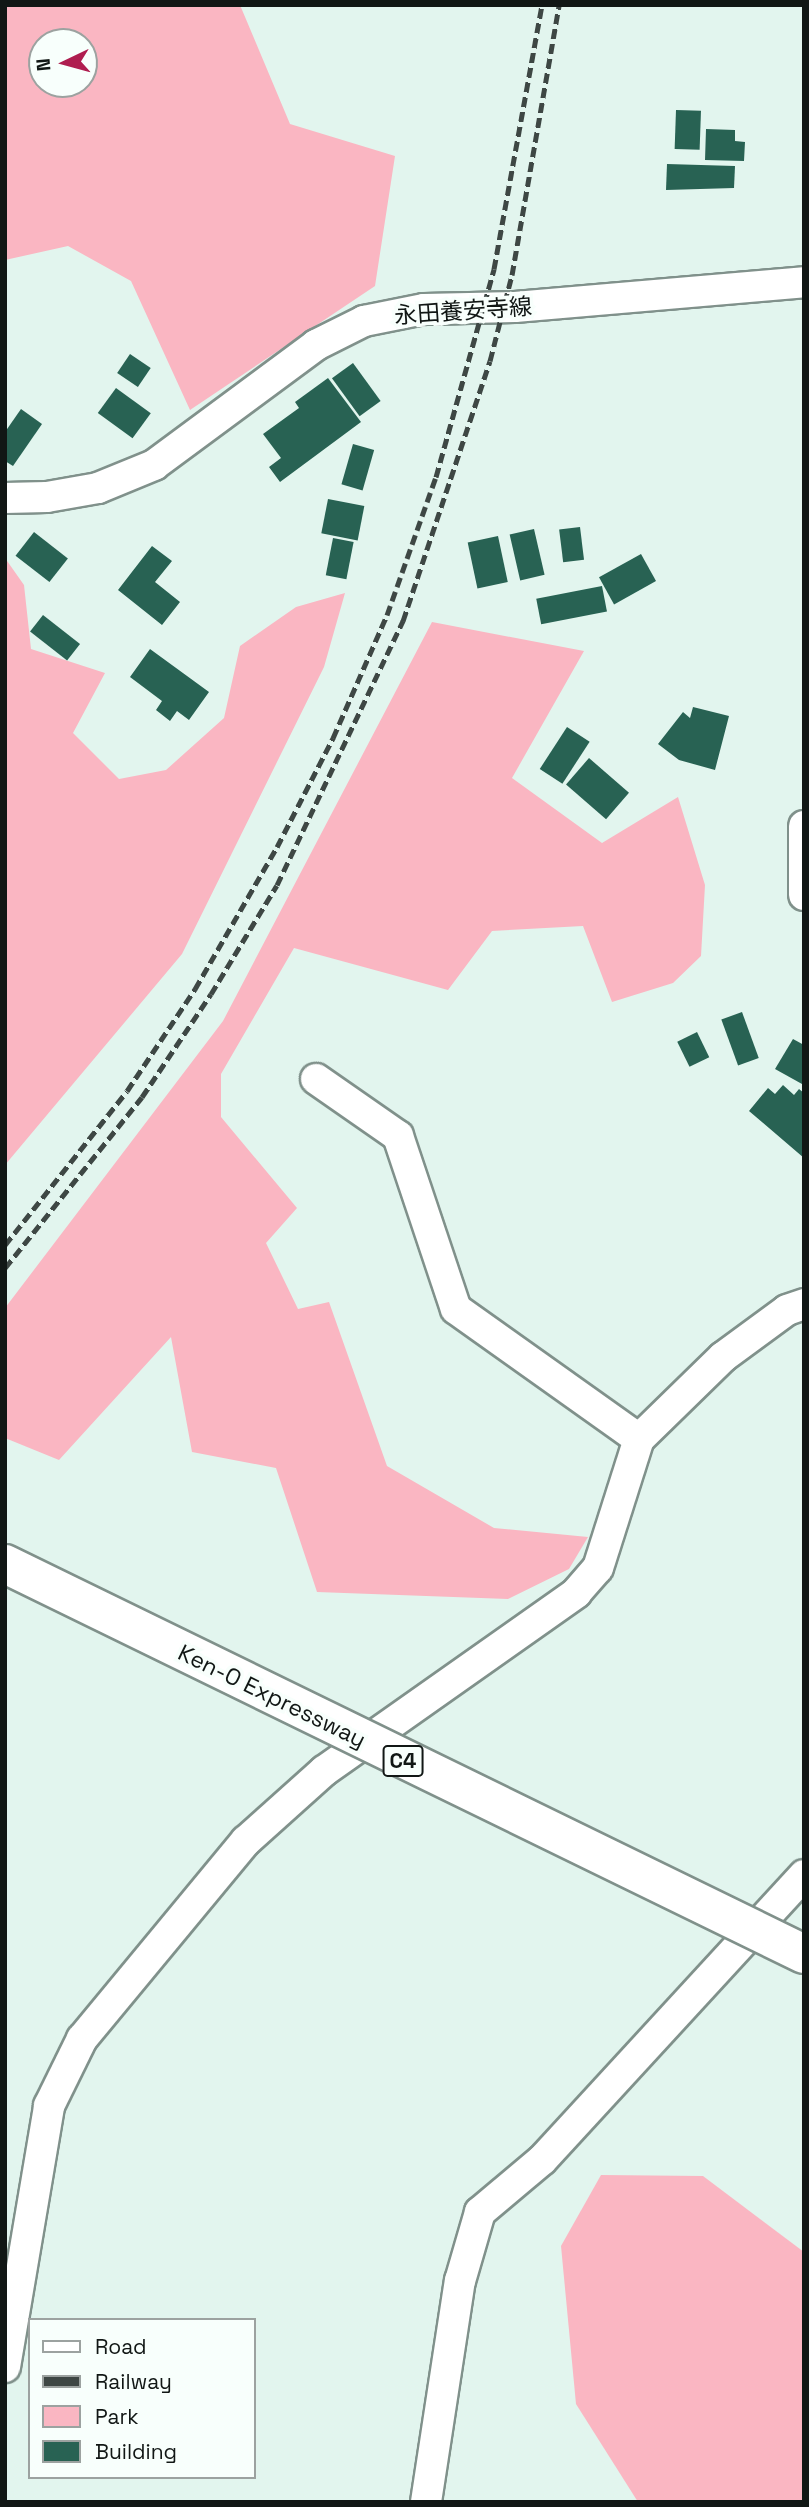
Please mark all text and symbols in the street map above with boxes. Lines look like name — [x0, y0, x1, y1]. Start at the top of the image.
north arrow — [28, 28, 98, 98]
text: N — [31, 57, 57, 72]
street label: 永田養安寺線 — [393, 292, 533, 330]
street label: Ken-O Expressway — [174, 1639, 370, 1753]
road number: C4 — [382, 1744, 424, 1778]
legend — [28, 2318, 256, 2479]
text: Road — [95, 2333, 147, 2360]
text: Railway — [95, 2368, 172, 2395]
text: Park — [95, 2403, 139, 2430]
text: Building — [95, 2438, 177, 2465]

